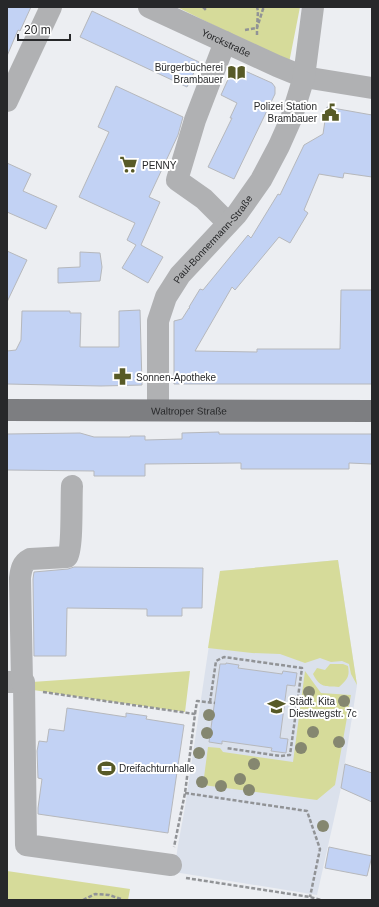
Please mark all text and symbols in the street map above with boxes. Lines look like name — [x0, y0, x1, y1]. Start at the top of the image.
scale bar — [18, 16, 70, 42]
text: 20 m — [24, 23, 51, 37]
street label: Yorckstraße — [200, 27, 253, 59]
place label: Bürgerbücherei Brambauer — [155, 62, 224, 85]
library icon: Bürgerbücherei Brambauer — [226, 63, 246, 83]
place label: Polizei Station Brambauer — [254, 101, 318, 124]
public building icon: Polizei Station Brambauer — [320, 102, 340, 122]
supermarket icon: PENNY — [119, 155, 139, 175]
place label: PENNY — [142, 160, 177, 171]
street label: Paul-Bonnermann-Straße — [171, 193, 255, 285]
pharmacy icon: Sonnen-Apotheke — [113, 367, 133, 387]
place label: Sonnen-Apotheke — [136, 372, 217, 383]
street label: Waltroper Straße — [151, 405, 227, 417]
place label: Städt. Kita Diestwegstr. 7c — [289, 696, 357, 719]
school or university icon: Städt. Kita Diestwegstr. 7c — [266, 697, 286, 717]
sports icon: Dreifachturnhalle — [96, 758, 116, 778]
place label: Dreifachturnhalle — [119, 763, 195, 774]

